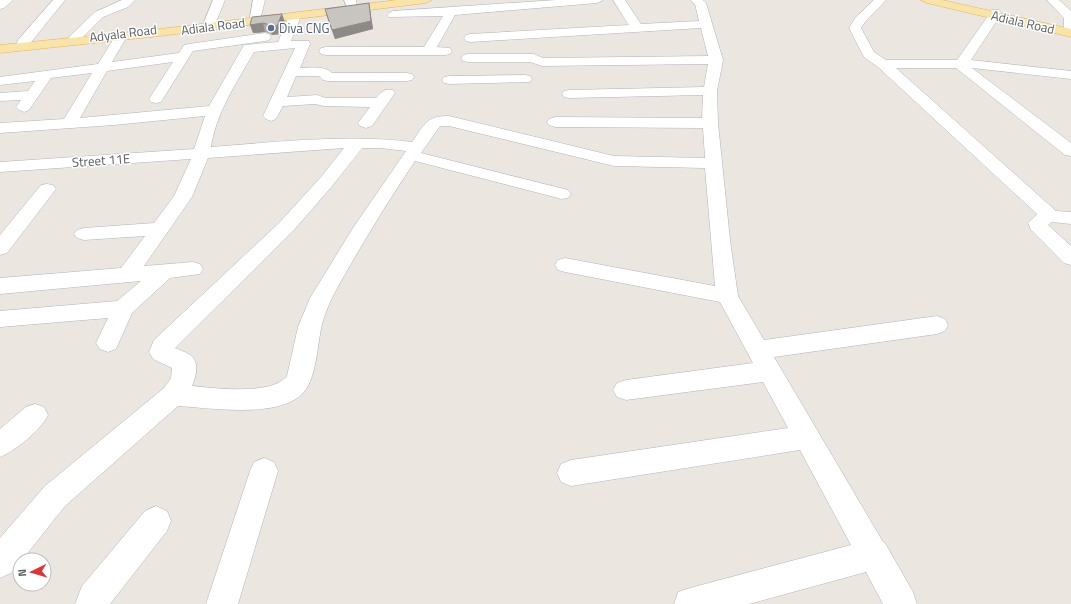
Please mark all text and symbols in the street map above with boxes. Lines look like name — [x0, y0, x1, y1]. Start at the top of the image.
street label: Adiala Road — [989, 5, 1057, 39]
street label: Adiala Road — [180, 12, 246, 40]
place label: Diva CNG — [279, 18, 330, 38]
street label: Adyala Road — [88, 19, 158, 47]
marker: Diva CNG — [266, 23, 276, 33]
street label: Street 11E — [71, 148, 131, 172]
north arrow — [12, 552, 52, 592]
text: N — [14, 568, 30, 577]

